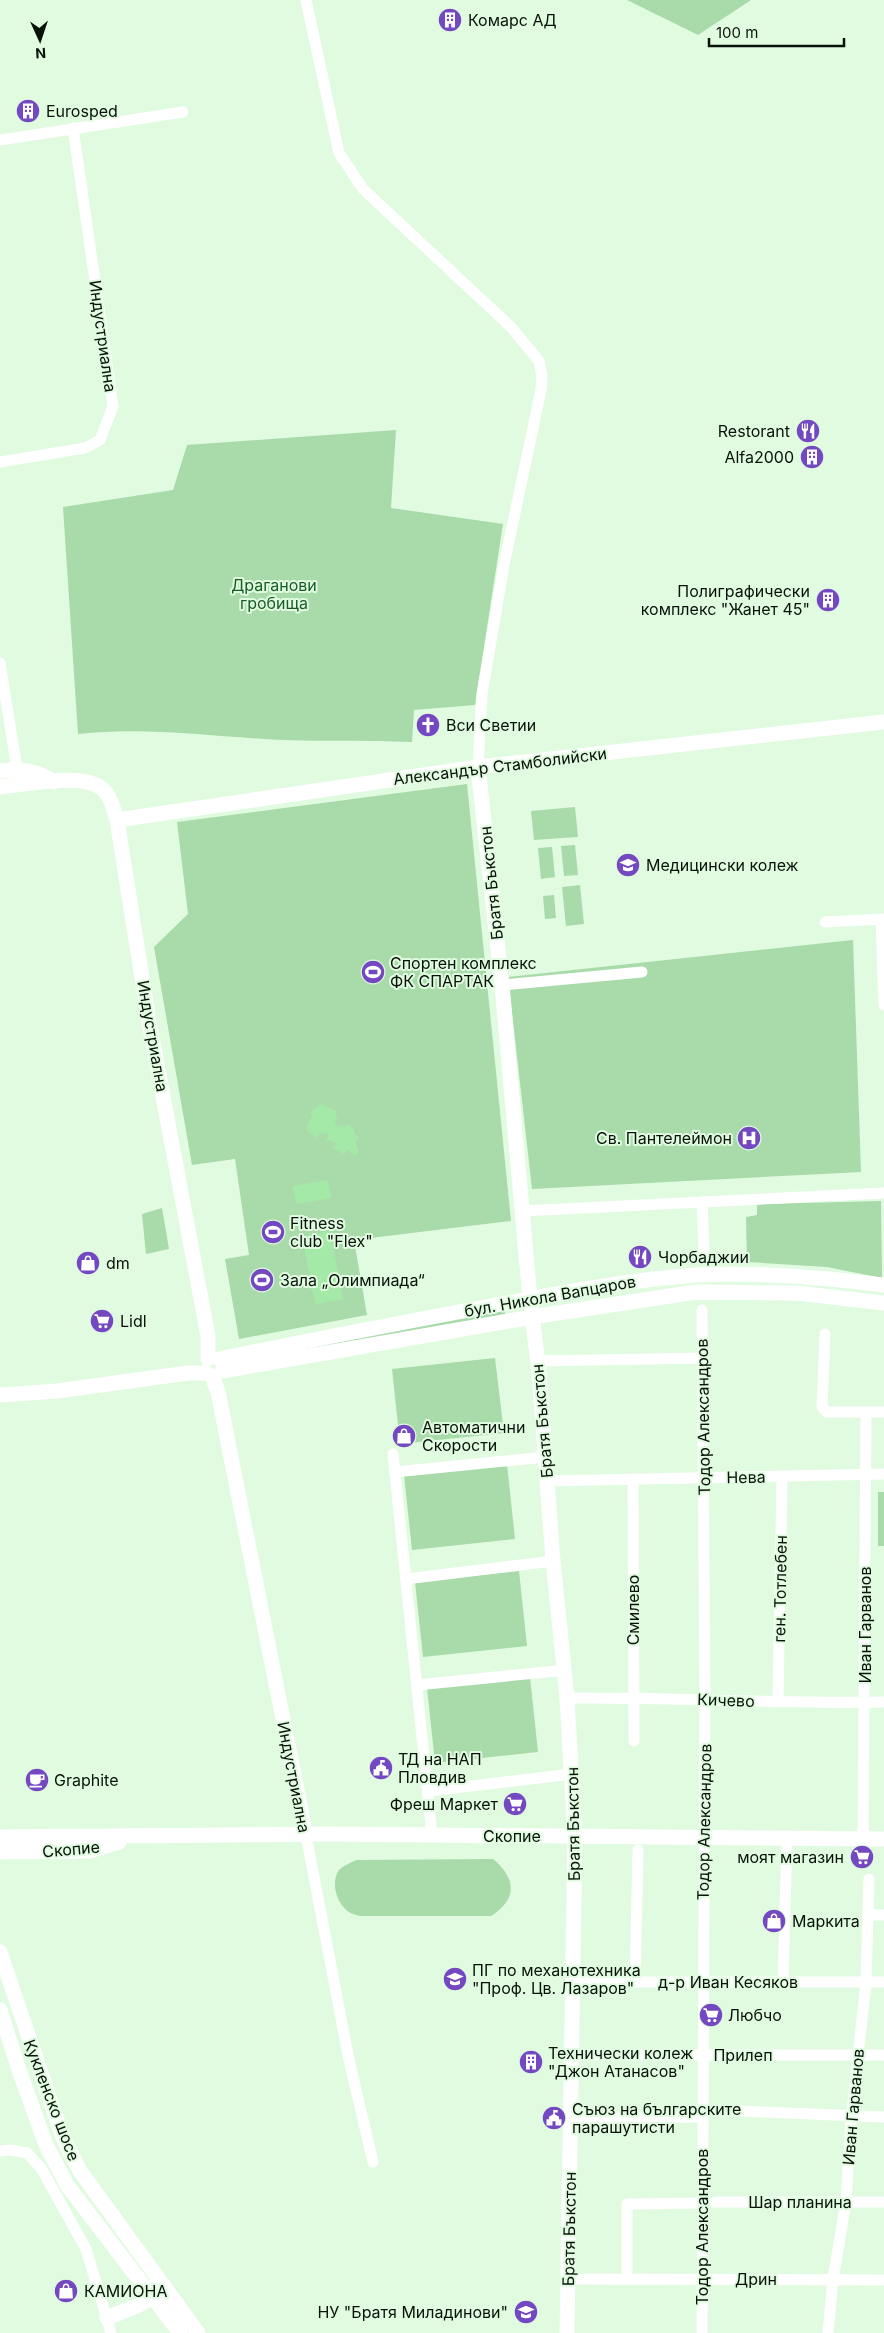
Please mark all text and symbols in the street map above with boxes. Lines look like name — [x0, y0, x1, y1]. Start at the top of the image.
building icon: Комарс АД — [437, 7, 463, 33]
place label: Комарс АД — [468, 10, 557, 30]
north arrow — [15, 15, 65, 65]
scale bar — [709, 15, 844, 47]
text: 100 m — [716, 23, 758, 42]
text: N — [35, 45, 46, 62]
building icon: Eurosped — [15, 98, 41, 124]
place label: Eurosped — [46, 101, 118, 121]
street label: Индустриална — [85, 279, 121, 393]
restaurant icon: Restorant — [795, 418, 821, 444]
place label: Restorant — [718, 421, 790, 441]
building icon: Alfa2000 — [799, 444, 825, 470]
place label: Alfa2000 — [724, 447, 794, 467]
park label: Драганови гробища — [231, 575, 317, 613]
place label: Полиграфически комплекс "Жанет 45" — [641, 581, 810, 619]
building icon: Полиграфически комплекс "Жанет 45" — [815, 587, 841, 613]
church icon: Вси Светии — [415, 712, 441, 738]
place label: Вси Светии — [446, 715, 536, 735]
street label: Александър Стамболийски — [392, 743, 608, 789]
street label: Братя Бъкстон — [475, 825, 507, 941]
school or university icon: Медицински колеж — [615, 852, 641, 878]
place label: Медицински колеж — [646, 855, 799, 875]
place label: Спортен комплекс ФК СПАРТАК — [390, 953, 537, 991]
sports icon: Спортен комплекс ФК СПАРТАК — [360, 959, 386, 985]
street label: Индустриална — [133, 979, 173, 1093]
hospital icon: Св. Пантелеймон — [736, 1125, 762, 1151]
place label: Св. Пантелеймон — [596, 1128, 732, 1148]
place label: Fitness club "Flex" — [290, 1213, 373, 1251]
sports icon: Fitness club "Flex" — [260, 1219, 286, 1245]
restaurant icon: Чорбаджии — [627, 1244, 653, 1270]
place label: Чорбаджии — [658, 1247, 749, 1267]
shop icon: dm — [75, 1250, 101, 1276]
place label: dm — [106, 1253, 130, 1273]
sports icon: Зала „Олимпиада“ — [249, 1267, 275, 1293]
place label: Зала „Олимпиада“ — [280, 1270, 425, 1290]
street label: бул. Никола Вапцаров — [463, 1271, 637, 1321]
supermarket icon: Lidl — [89, 1308, 115, 1334]
place label: Lidl — [120, 1311, 147, 1331]
street label: Тодор Александров — [692, 1338, 714, 1496]
street label: Братя Бъкстон — [527, 1363, 557, 1479]
place label: Автоматични Скорости — [422, 1417, 526, 1455]
shop icon: Автоматични Скорости — [391, 1423, 417, 1449]
street label: Нева — [726, 1467, 766, 1487]
street label: ген. Тотлебен — [769, 1535, 791, 1643]
street label: Иван Гарванов — [855, 1566, 875, 1684]
street label: Смилево — [623, 1575, 643, 1645]
street label: Кичево — [697, 1689, 755, 1711]
street label: Индустриална — [273, 1720, 315, 1834]
street label: Тодор Александров — [693, 1743, 715, 1901]
place label: ТД на НАП Пловдив — [398, 1749, 482, 1787]
public building icon: ТД на НАП Пловдив — [368, 1755, 394, 1781]
cafe icon: Graphite — [24, 1767, 50, 1793]
street label: Братя Бъкстон — [562, 1767, 584, 1881]
place label: Graphite — [54, 1770, 118, 1790]
supermarket icon: Фреш Маркет — [502, 1791, 528, 1817]
place label: Фреш Маркет — [390, 1794, 499, 1814]
street label: Скопие — [483, 1826, 541, 1846]
street label: Скопие — [41, 1837, 101, 1861]
supermarket icon: моят магазин — [849, 1844, 875, 1870]
place label: моят магазин — [737, 1847, 844, 1867]
shop icon: Маркита — [761, 1908, 787, 1934]
place label: Маркита — [792, 1911, 860, 1931]
place label: ПГ по механотехника "Проф. Цв. Лазаров" — [472, 1960, 641, 1998]
school or university icon: ПГ по механотехника "Проф. Цв. Лазаров" — [442, 1966, 468, 1992]
street label: д-р Иван Кесяков — [658, 1972, 798, 1992]
supermarket icon: Любчо — [698, 2002, 724, 2028]
place label: Любчо — [728, 2005, 782, 2025]
street label: Кукленско шосе — [20, 2036, 84, 2164]
place label: Технически колеж "Джон Атанасов" — [548, 2043, 693, 2081]
street label: Прилеп — [713, 2045, 773, 2065]
street label: Иван Гарванов — [838, 2048, 868, 2166]
building icon: Технически колеж "Джон Атанасов" — [518, 2049, 544, 2075]
place label: Съюз на българските парашутисти — [572, 2099, 741, 2137]
public building icon: Съюз на българските парашутисти — [541, 2105, 567, 2131]
street label: Тодор Александров — [692, 2149, 712, 2305]
street label: Братя Бъкстон — [558, 2172, 580, 2286]
street label: Шар планина — [748, 2192, 852, 2212]
street label: Дрин — [735, 2269, 777, 2289]
shop icon: КАМИОНА — [53, 2278, 79, 2304]
place label: КАМИОНА — [84, 2281, 167, 2301]
school or university icon: НУ "Братя Миладинови" — [513, 2299, 539, 2325]
place label: НУ "Братя Миладинови" — [317, 2302, 508, 2322]

